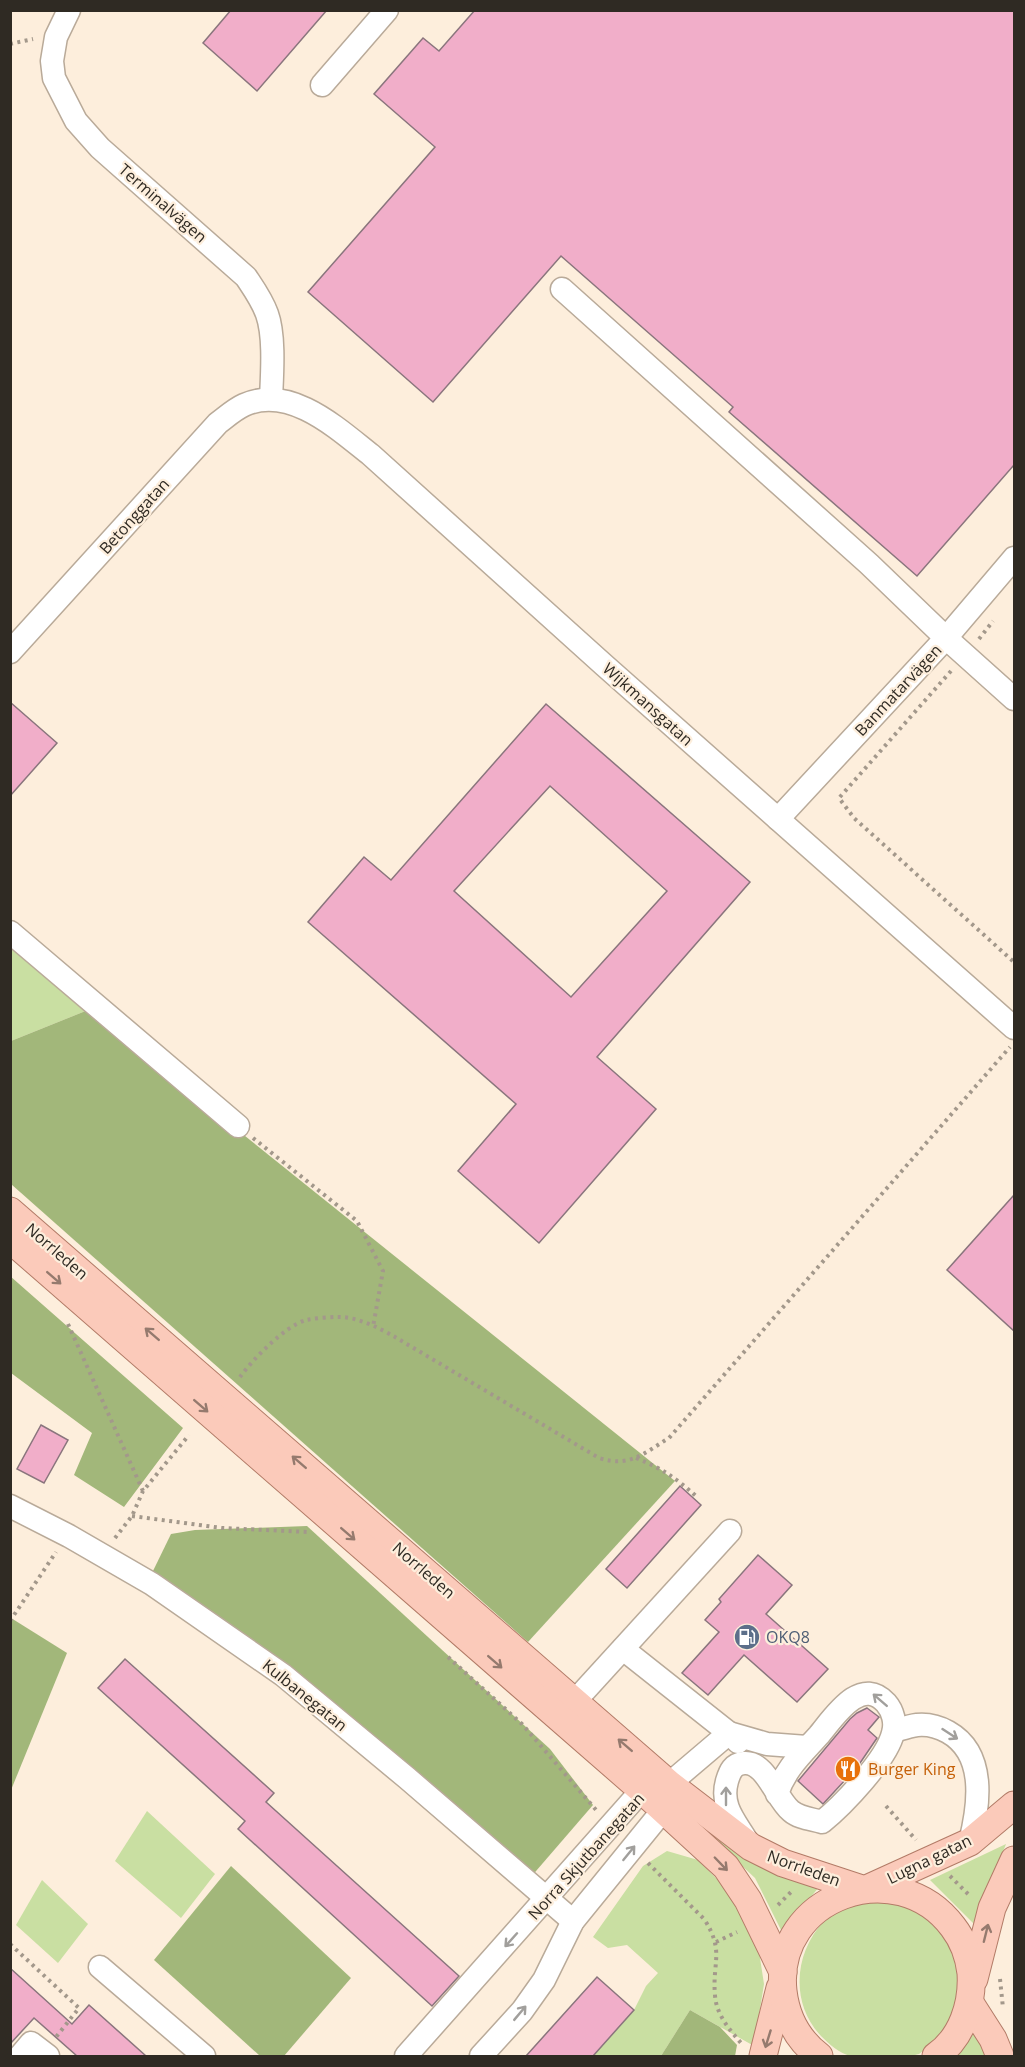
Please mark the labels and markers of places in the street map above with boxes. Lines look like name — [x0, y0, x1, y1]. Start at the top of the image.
fuel station icon: OKQ8 — [732, 1622, 762, 1652]
place label: OKQ8 — [766, 1626, 810, 1648]
restaurant icon: Burger King — [833, 1754, 863, 1784]
place label: Burger King — [868, 1758, 956, 1780]

